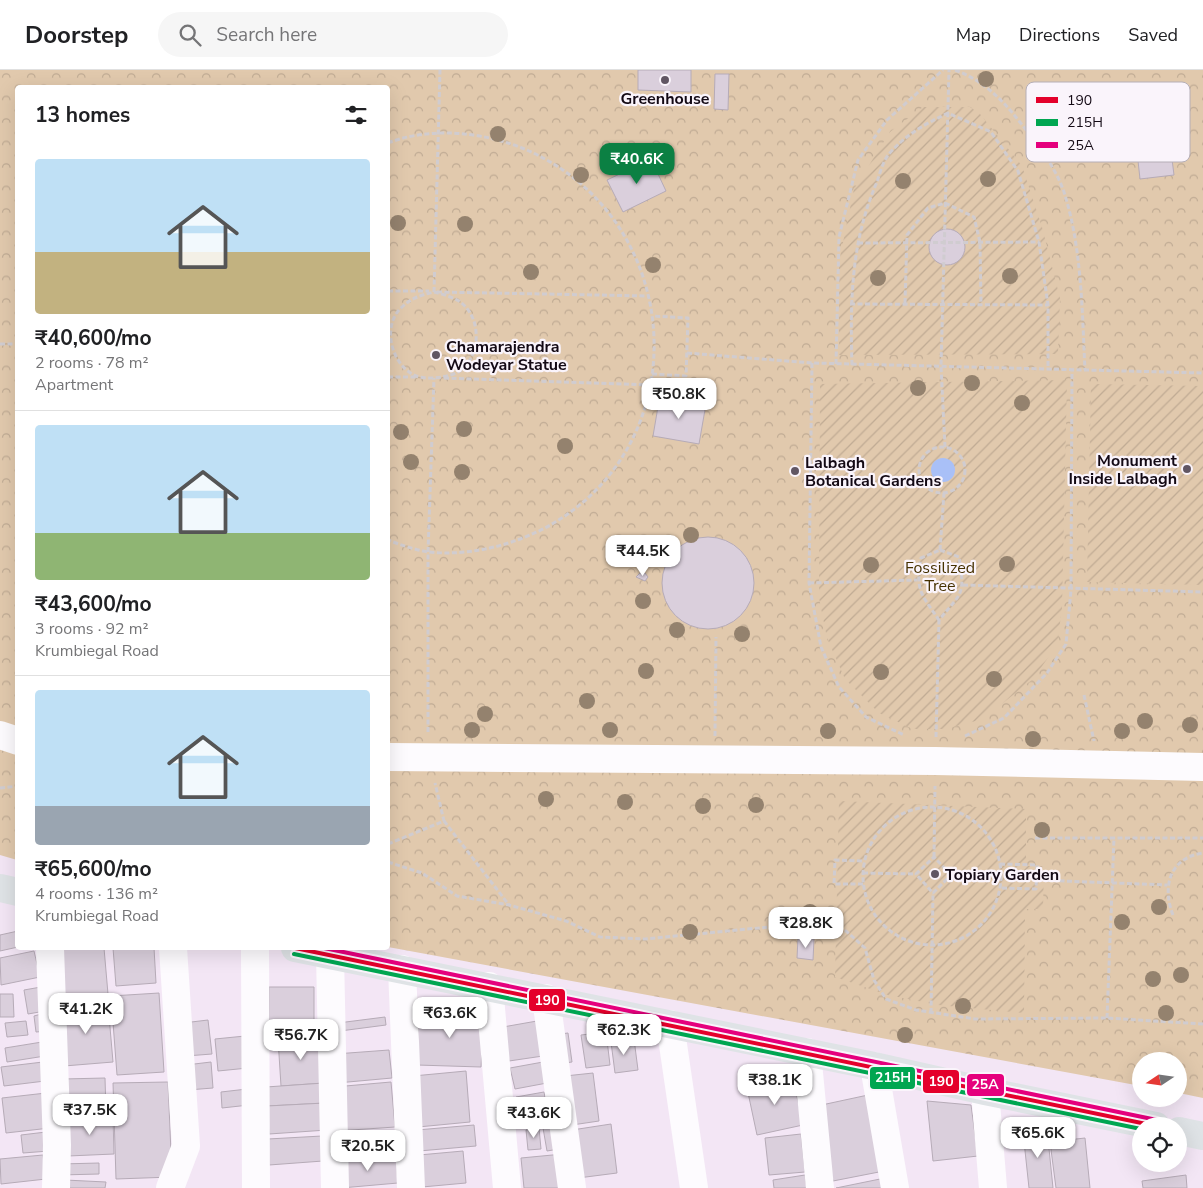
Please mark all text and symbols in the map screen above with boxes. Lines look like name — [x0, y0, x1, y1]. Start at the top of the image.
search box — [158, 12, 508, 57]
text: Doorstep — [25, 19, 128, 51]
icon: search — [176, 21, 204, 49]
text: Search here — [216, 22, 317, 48]
text: Map — [956, 23, 991, 47]
text: Directions — [1019, 23, 1100, 47]
text: Saved — [1128, 23, 1178, 47]
marker: Greenhouse — [659, 74, 671, 86]
legend — [1026, 82, 1190, 162]
place label: Greenhouse — [621, 88, 710, 110]
text: 190 — [1067, 91, 1092, 110]
text: 13 homes — [35, 101, 130, 129]
icon: filters — [342, 101, 370, 129]
text: 215H — [1067, 113, 1103, 132]
text: 25A — [1067, 136, 1094, 155]
pin: ₹40.6K — [596, 142, 678, 185]
text: ₹40.6K — [611, 148, 664, 170]
icon: home — [158, 192, 248, 282]
text: ₹40,600/mo — [35, 324, 152, 352]
place label: Chamarajendra Wodeyar Statue — [446, 336, 567, 376]
marker: Chamarajendra Wodeyar Statue — [430, 349, 442, 361]
text: 2 rooms · 78 m² — [35, 352, 148, 374]
text: Apartment — [35, 374, 113, 396]
pin: ₹50.8K — [638, 378, 720, 420]
text: ₹50.8K — [653, 383, 706, 405]
place label: Monument Inside Lalbagh — [1068, 450, 1178, 490]
place label: Lalbagh Botanical Gardens — [805, 452, 941, 492]
icon: home — [158, 457, 248, 547]
marker: Monument Inside Lalbagh — [1181, 463, 1193, 475]
marker: Lalbagh Botanical Gardens — [789, 465, 801, 477]
pin: ₹44.5K — [602, 534, 684, 577]
text: ₹44.5K — [617, 540, 670, 562]
park label: Fossilized Tree — [905, 557, 975, 597]
text: ₹43,600/mo — [35, 590, 152, 618]
text: 3 rooms · 92 m² — [35, 618, 148, 640]
text: Krumbiegal Road — [35, 640, 159, 662]
icon: home — [158, 722, 248, 812]
text: ₹65,600/mo — [35, 855, 152, 883]
place label: Topiary Garden — [945, 864, 1059, 886]
marker: Topiary Garden — [929, 868, 941, 880]
text: 4 rooms · 136 m² — [35, 883, 158, 905]
text: Krumbiegal Road — [35, 905, 159, 927]
pin: ₹28.8K — [765, 906, 847, 949]
text: ₹28.8K — [780, 912, 833, 934]
line badge: 190 — [528, 988, 566, 1012]
text: 190 — [534, 991, 560, 1010]
pin: ₹41.2K — [45, 992, 127, 1035]
pin: ₹63.6K — [409, 996, 491, 1039]
text: ₹41.2K — [60, 998, 113, 1020]
text: ₹63.6K — [424, 1002, 477, 1024]
pin: ₹62.3K — [583, 1014, 665, 1056]
pin: ₹56.7K — [260, 1018, 342, 1061]
text: ₹62.3K — [598, 1019, 651, 1041]
text: ₹56.7K — [275, 1024, 328, 1046]
north arrow — [1132, 1052, 1188, 1108]
map controls — [1132, 1052, 1187, 1172]
pin: ₹38.1K — [734, 1064, 816, 1106]
line badge: 215H — [869, 1066, 916, 1090]
text: 215H — [875, 1068, 911, 1087]
text: ₹38.1K — [749, 1069, 802, 1091]
line badge: 190 — [922, 1069, 960, 1094]
text: 190 — [928, 1072, 954, 1091]
line badge: 25A — [966, 1073, 1005, 1097]
text: 25A — [971, 1075, 999, 1094]
pin: ₹37.5K — [49, 1094, 131, 1136]
pin: ₹43.6K — [493, 1096, 575, 1139]
text: ₹37.5K — [64, 1099, 117, 1121]
text: ₹43.6K — [508, 1102, 561, 1124]
pin: ₹65.6K — [997, 1116, 1079, 1159]
button: locate — [1132, 1117, 1187, 1172]
text: ₹65.6K — [1012, 1122, 1065, 1144]
pin: ₹20.5K — [327, 1130, 409, 1172]
text: ₹20.5K — [342, 1135, 395, 1157]

